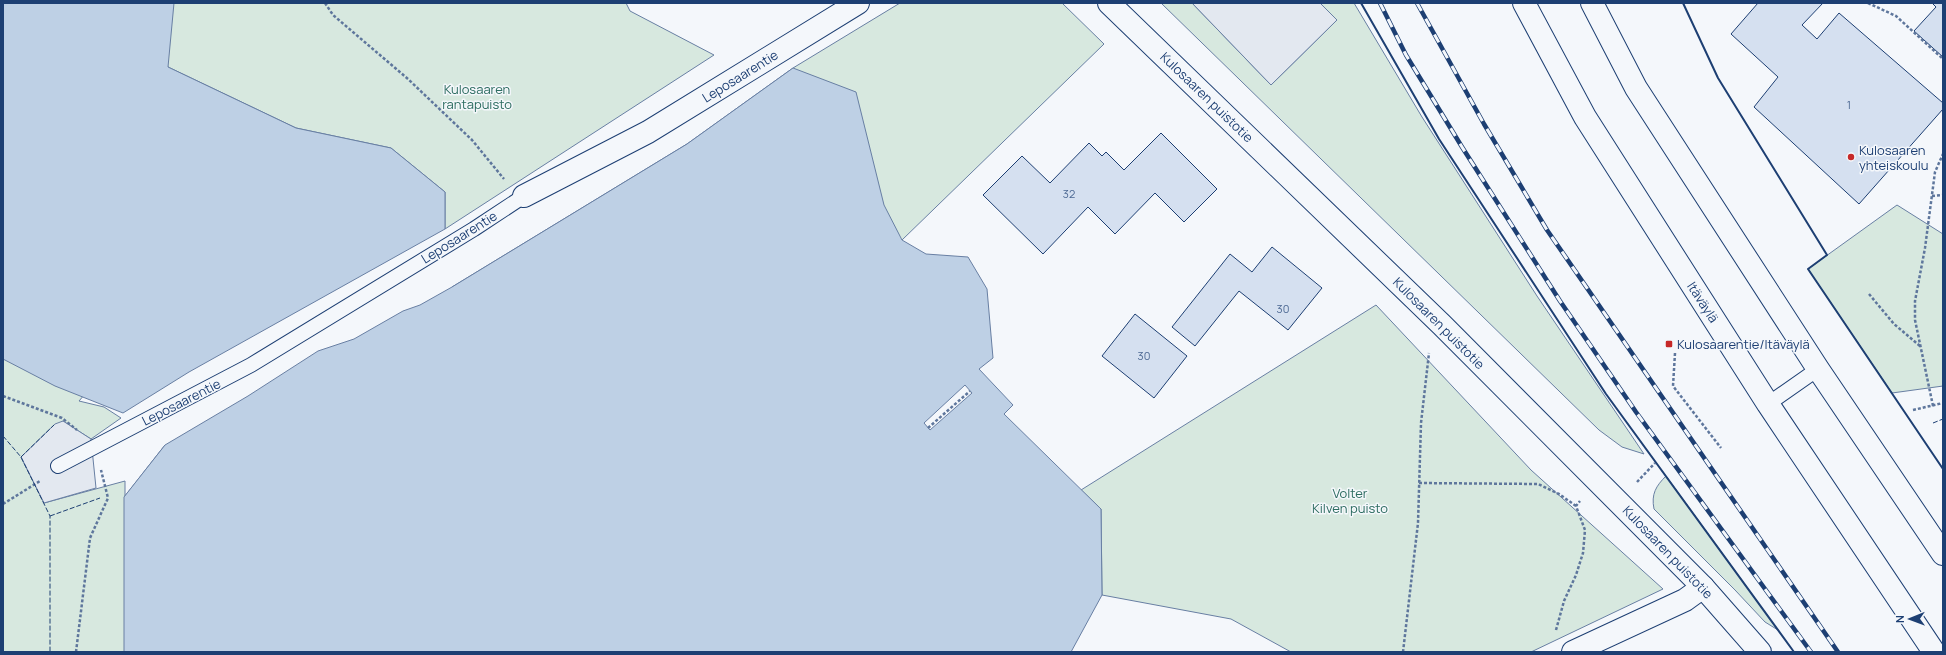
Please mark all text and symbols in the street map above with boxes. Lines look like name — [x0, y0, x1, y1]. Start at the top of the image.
street label: Leposaarentie — [699, 45, 782, 106]
street label: Kulosaaren puistotie — [1157, 48, 1258, 146]
park label: Kulosaaren rantapuisto — [442, 80, 512, 113]
house number: 1 — [1847, 97, 1851, 112]
place label: Kulosaaren yhteiskoulu — [1859, 141, 1928, 174]
marker: Kulosaaren yhteiskoulu — [1846, 152, 1856, 162]
house number: 32 — [1063, 186, 1075, 201]
street label: Leposaarentie — [418, 206, 501, 267]
street label: Kulosaaren puistotie — [1389, 273, 1489, 373]
street label: Itäväylä — [1683, 278, 1723, 326]
house number: 30 — [1277, 301, 1289, 316]
place label: Kulosaarentie/Itäväylä — [1677, 335, 1810, 353]
marker: Kulosaarentie/Itäväylä — [1664, 339, 1674, 349]
house number: 30 — [1138, 348, 1150, 363]
street label: Leposaarentie — [139, 374, 224, 430]
park label: Volter Kilven puisto — [1312, 484, 1388, 517]
street label: Kulosaaren puistotie — [1619, 502, 1717, 603]
north arrow — [1890, 599, 1930, 639]
text: N — [1892, 615, 1907, 623]

